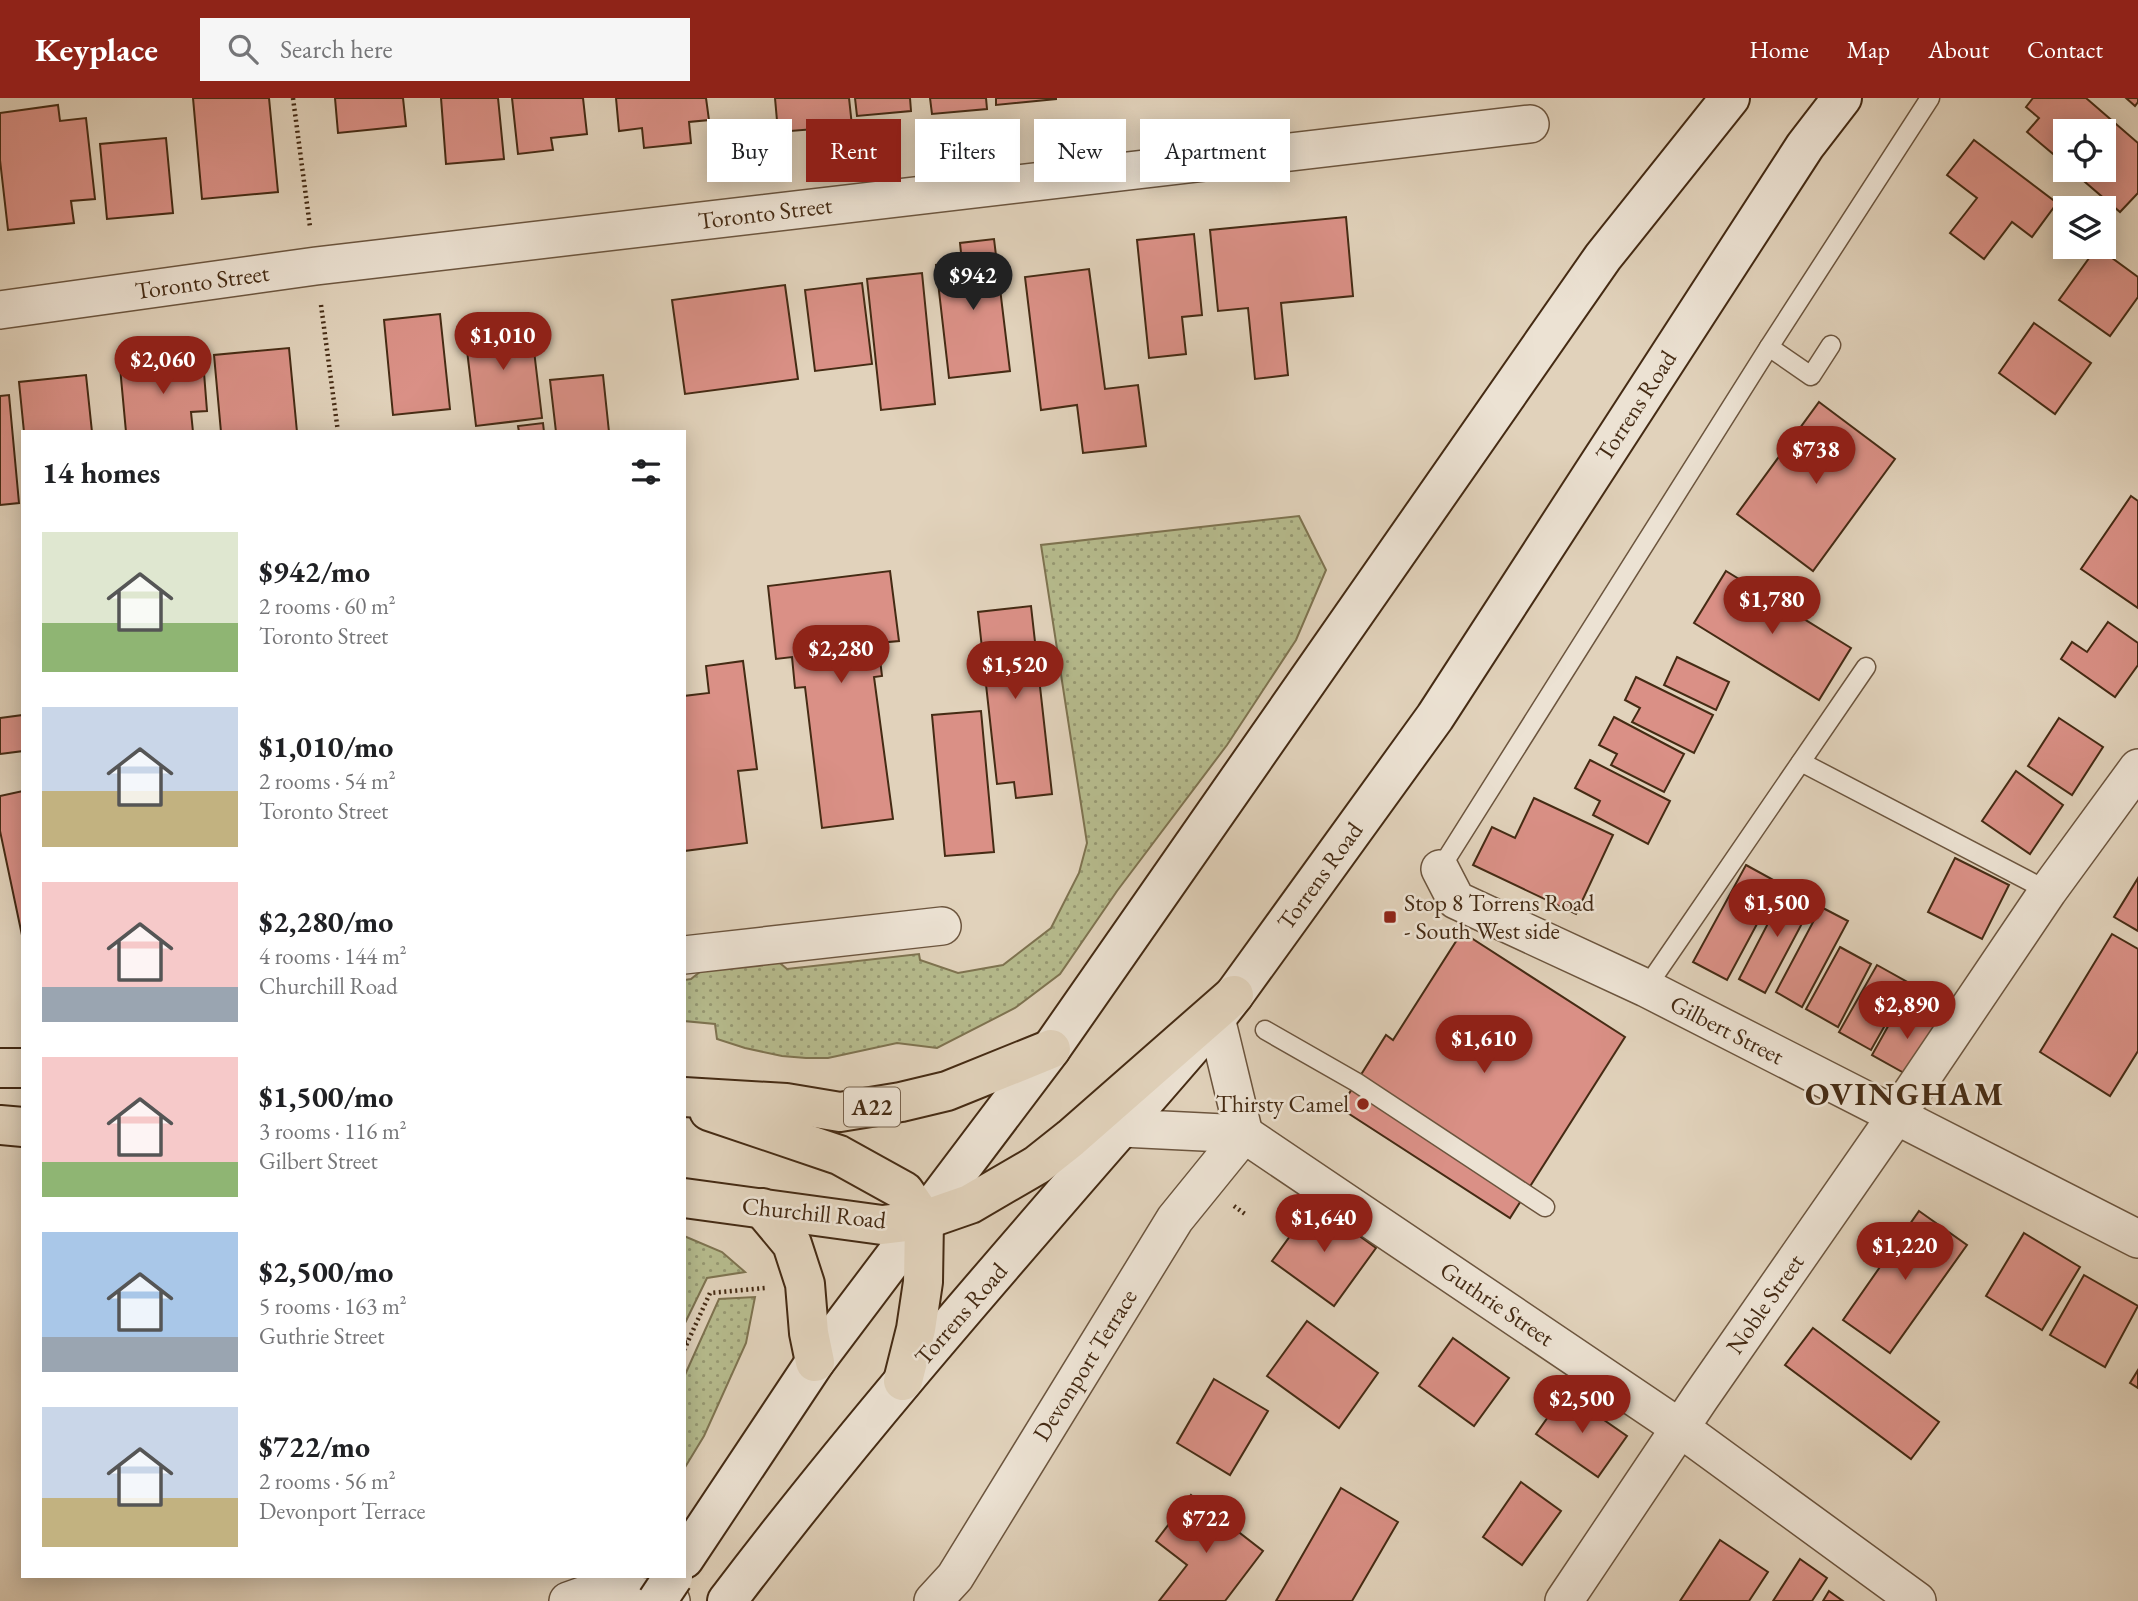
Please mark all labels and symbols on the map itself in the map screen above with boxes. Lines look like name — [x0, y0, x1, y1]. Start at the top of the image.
street label: Toronto Street — [696, 189, 834, 236]
pin: $942 — [932, 252, 1014, 312]
street label: Toronto Street — [133, 257, 271, 306]
pin: $1,010 — [446, 313, 560, 372]
pin: $2,060 — [106, 336, 220, 396]
street label: Torrens Road — [1588, 344, 1683, 467]
pin: $738 — [1775, 426, 1857, 486]
pin: $1,780 — [1715, 576, 1829, 636]
pin: $2,280 — [784, 626, 898, 685]
pin: $1,520 — [958, 642, 1072, 701]
street label: Torrens Road — [1270, 815, 1370, 936]
pin: $1,500 — [1720, 880, 1834, 939]
place label: Stop 8 Torrens Road - South West side — [1404, 887, 1595, 946]
marker: Stop 8 Torrens Road - South West side — [1382, 909, 1398, 925]
pin: $2,890 — [1850, 982, 1964, 1041]
street label: Gilbert Street — [1665, 988, 1790, 1072]
pin: $1,610 — [1427, 1016, 1541, 1075]
district label: OVINGHAM — [1805, 1073, 2005, 1115]
road number: A22 — [844, 1088, 900, 1126]
place label: Thirsty Camel — [1216, 1088, 1349, 1119]
marker: Thirsty Camel — [1355, 1096, 1371, 1112]
street label: Churchill Road — [741, 1190, 888, 1236]
pin: $1,640 — [1267, 1194, 1381, 1254]
pin: $1,220 — [1848, 1222, 1962, 1282]
street label: Noble Street — [1719, 1247, 1811, 1360]
street label: Guthrie Street — [1434, 1254, 1561, 1353]
street label: Torrens Road — [907, 1255, 1014, 1371]
street label: Devonport Terrace — [1025, 1283, 1144, 1447]
pin: $2,500 — [1525, 1376, 1639, 1435]
pin: $722 — [1165, 1496, 1247, 1555]

